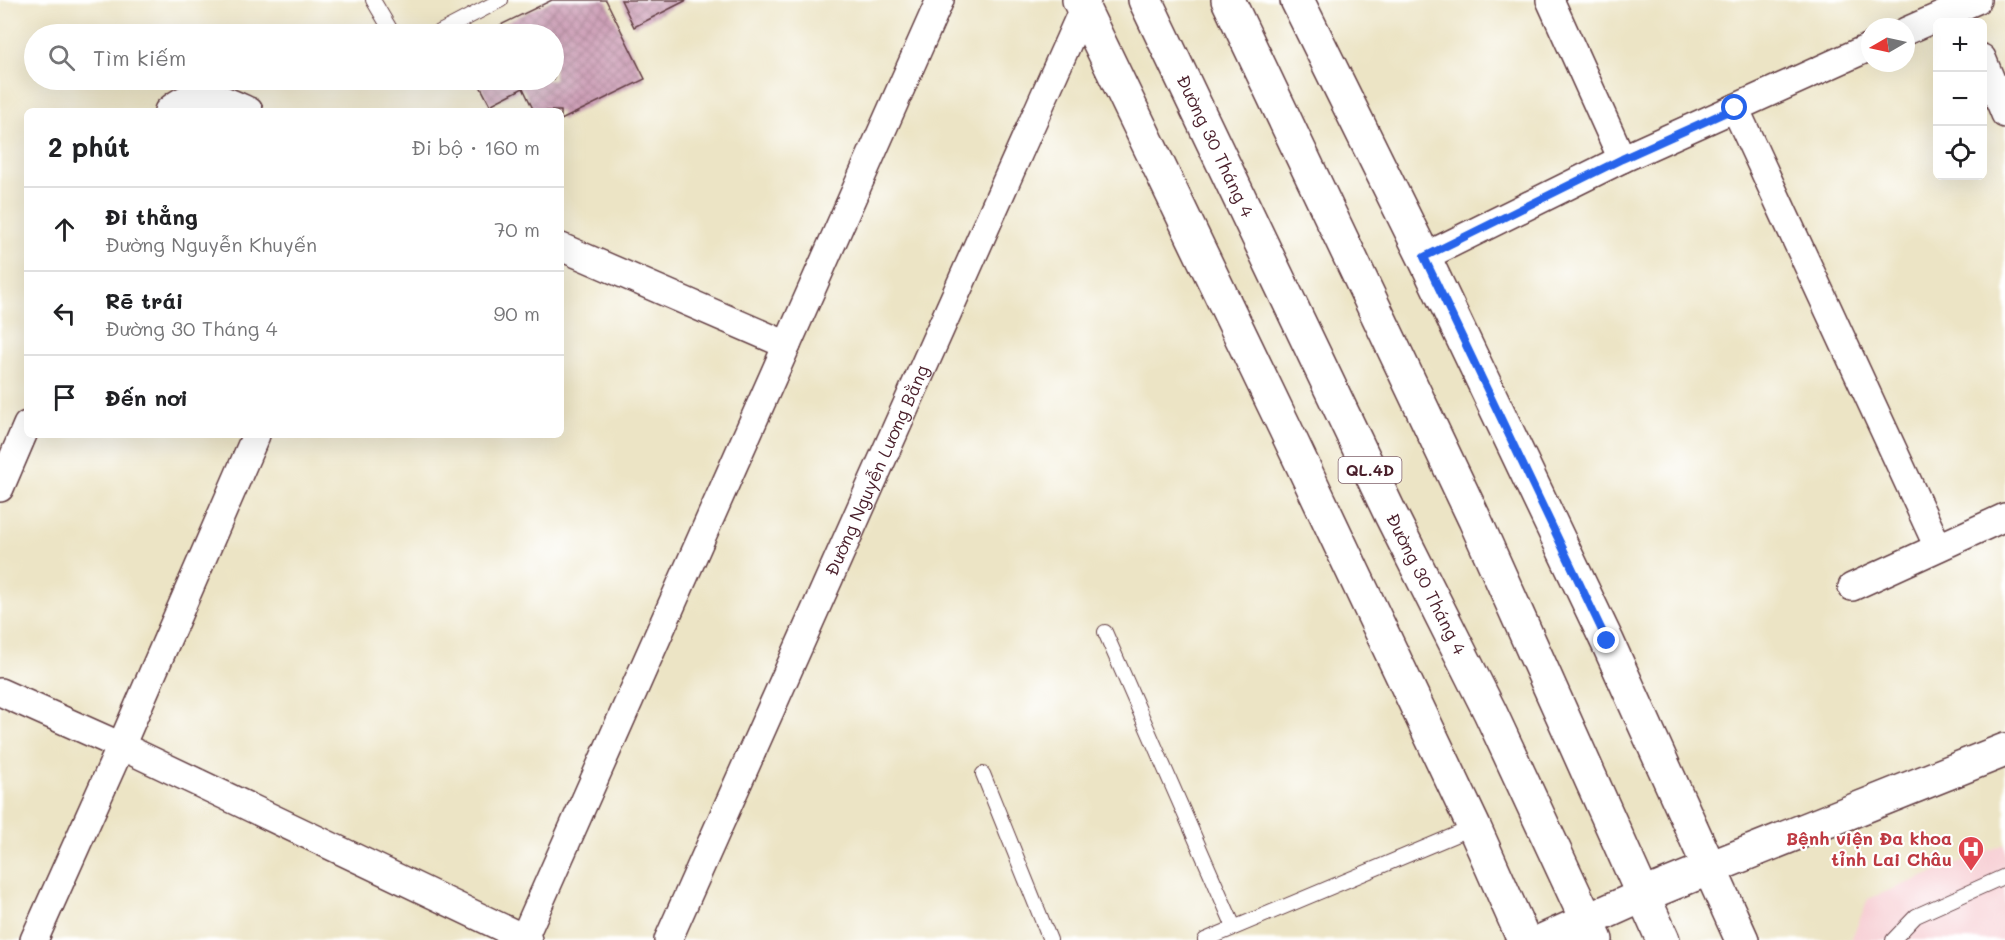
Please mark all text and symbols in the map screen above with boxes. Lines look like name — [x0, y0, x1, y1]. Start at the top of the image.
north arrow — [1861, 18, 1915, 72]
map controls — [1933, 18, 1987, 180]
button: + — [1933, 18, 1987, 72]
search box — [24, 24, 564, 90]
icon: search — [45, 41, 78, 74]
text: Tìm kiếm — [93, 43, 186, 72]
street label: Đường 30 Tháng 4 — [1171, 70, 1260, 221]
button: − — [1933, 72, 1987, 126]
route start — [1721, 94, 1747, 120]
button: locate — [1933, 126, 1987, 180]
text: 2 phút — [48, 130, 130, 164]
text: Đi bộ · 160 m — [411, 134, 540, 160]
text: Đi thẳng — [105, 202, 198, 231]
icon: ahead — [48, 213, 81, 246]
text: 70 m — [494, 216, 540, 242]
text: Đường Nguyễn Khuyến — [105, 231, 317, 257]
text: Rẽ trái — [105, 286, 183, 315]
icon: left — [48, 297, 81, 330]
text: 90 m — [494, 300, 540, 326]
text: Đường 30 Tháng 4 — [105, 315, 277, 341]
street label: Đường Nguyễn Lương Bằng — [819, 361, 934, 579]
icon: arrive — [48, 381, 81, 414]
text: Đến nơi — [105, 383, 188, 412]
road number: QL.4D — [1338, 457, 1402, 483]
street label: Đường 30 Tháng 4 — [1381, 509, 1472, 659]
route end — [1593, 627, 1619, 653]
place label: Bệnh viện Đa khoa tỉnh Lai Châu — [1786, 826, 1952, 871]
hospital icon: Bệnh viện Đa khoa tỉnh Lai Châu — [1956, 834, 1986, 872]

